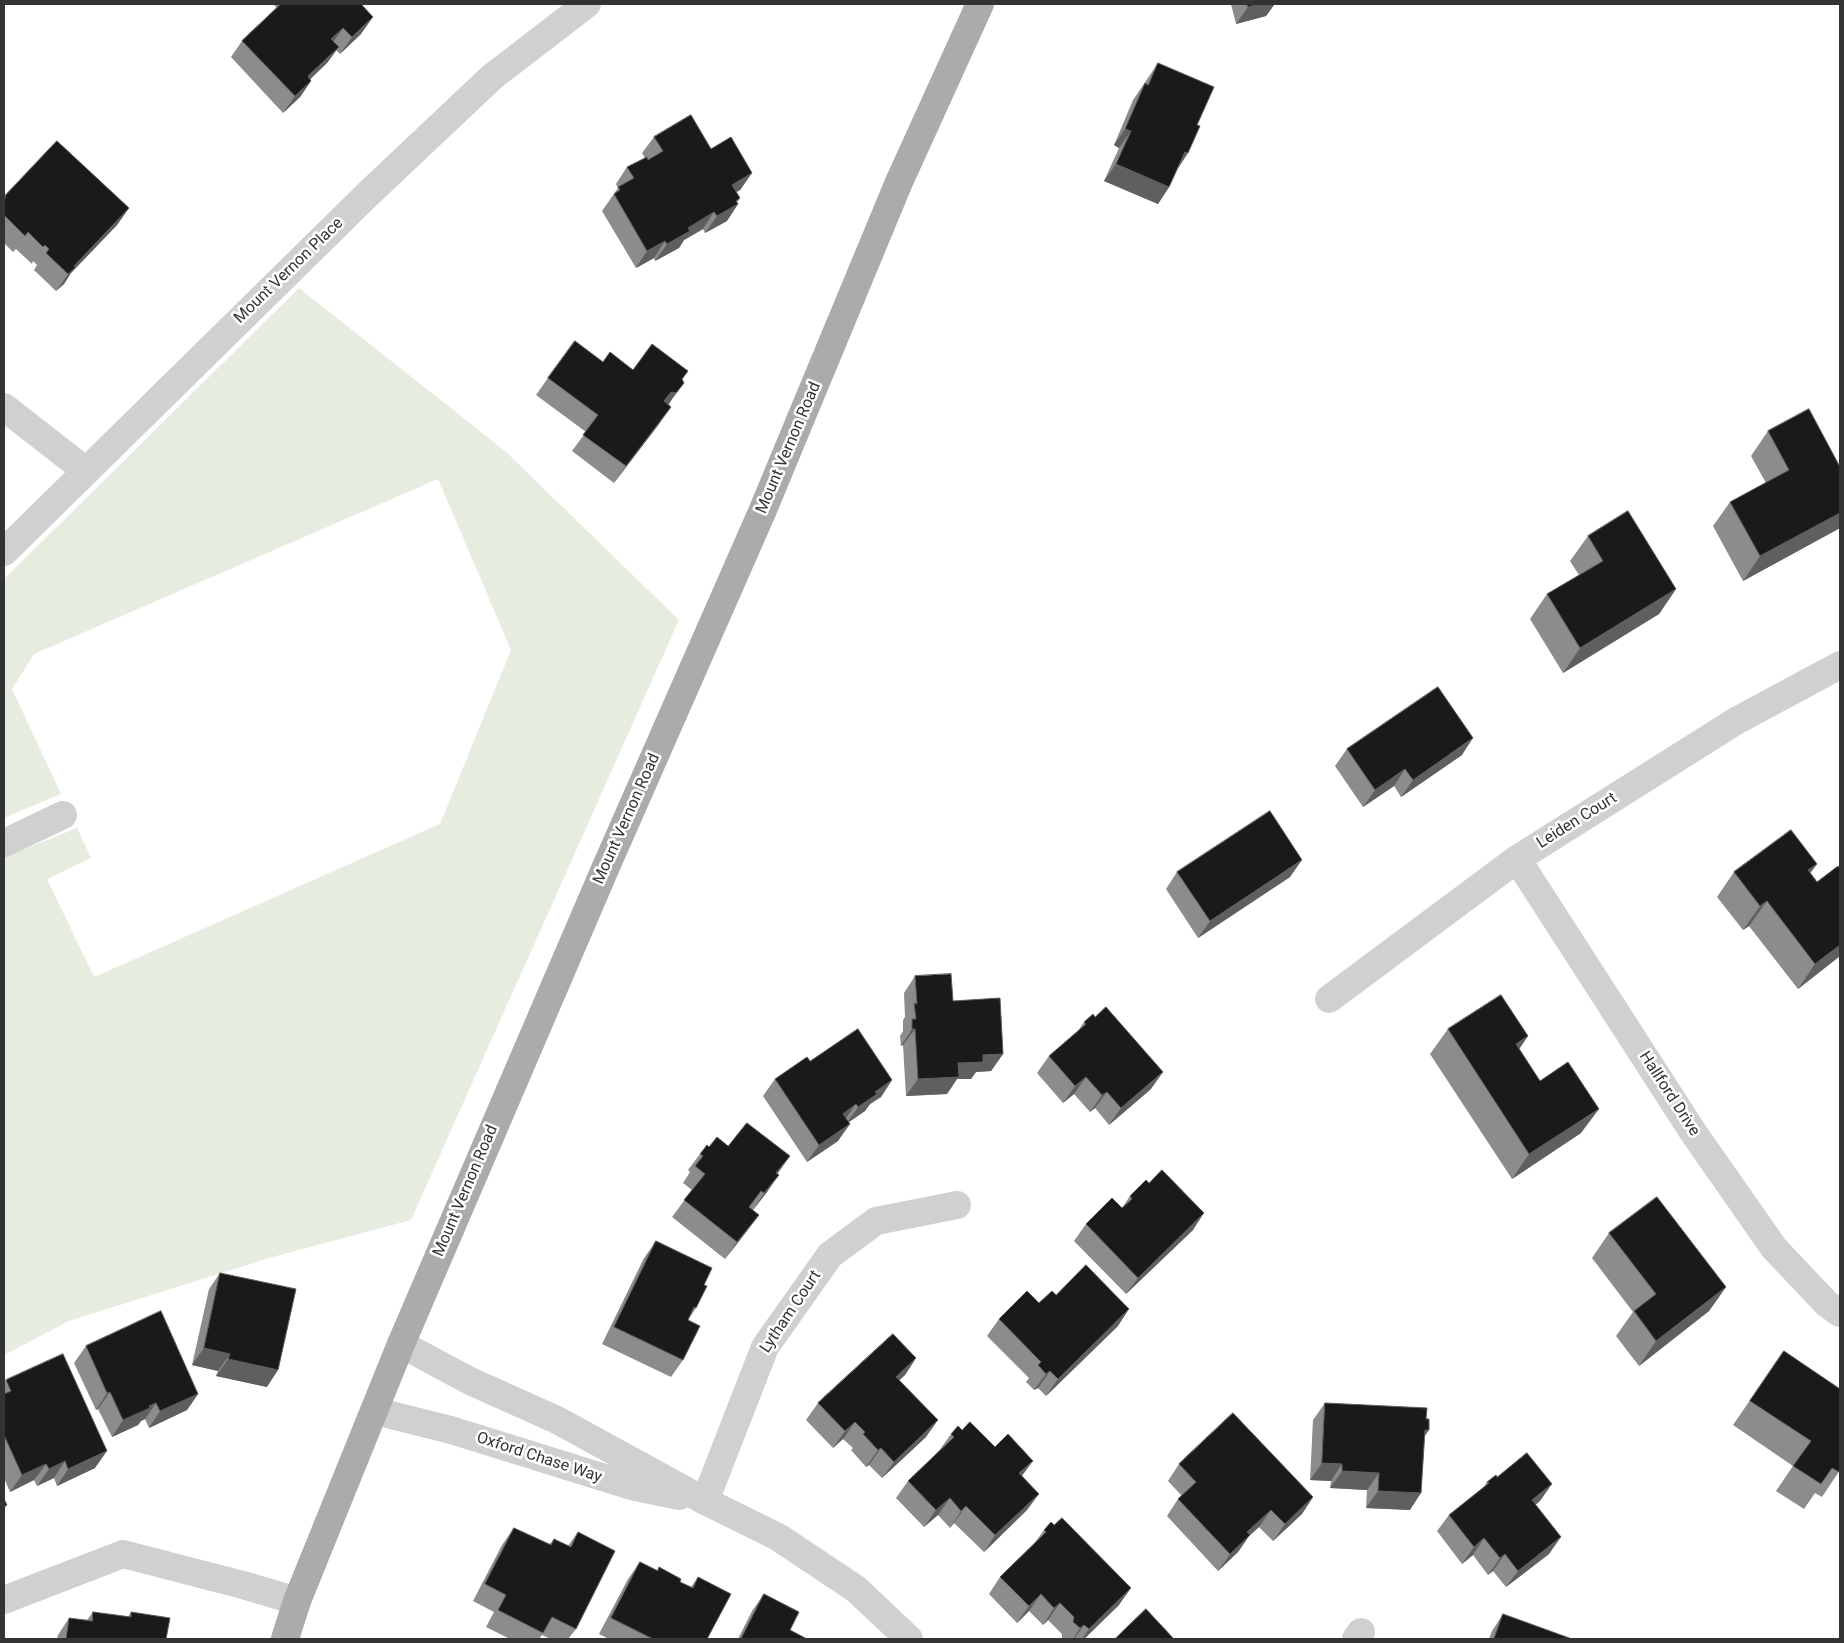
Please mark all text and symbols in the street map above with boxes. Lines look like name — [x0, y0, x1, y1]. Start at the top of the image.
street label: Mount Vernon Place — [231, 214, 347, 328]
street label: Mount Vernon Road — [753, 379, 825, 517]
street label: Mount Vernon Road — [590, 751, 664, 887]
street label: Leiden Court — [1533, 789, 1621, 853]
street label: Hallford Drive — [1635, 1048, 1703, 1140]
street label: Mount Vernon Road — [430, 1122, 502, 1260]
street label: Lytham Court — [756, 1267, 826, 1357]
street label: Oxford Chase Way — [474, 1429, 604, 1487]

